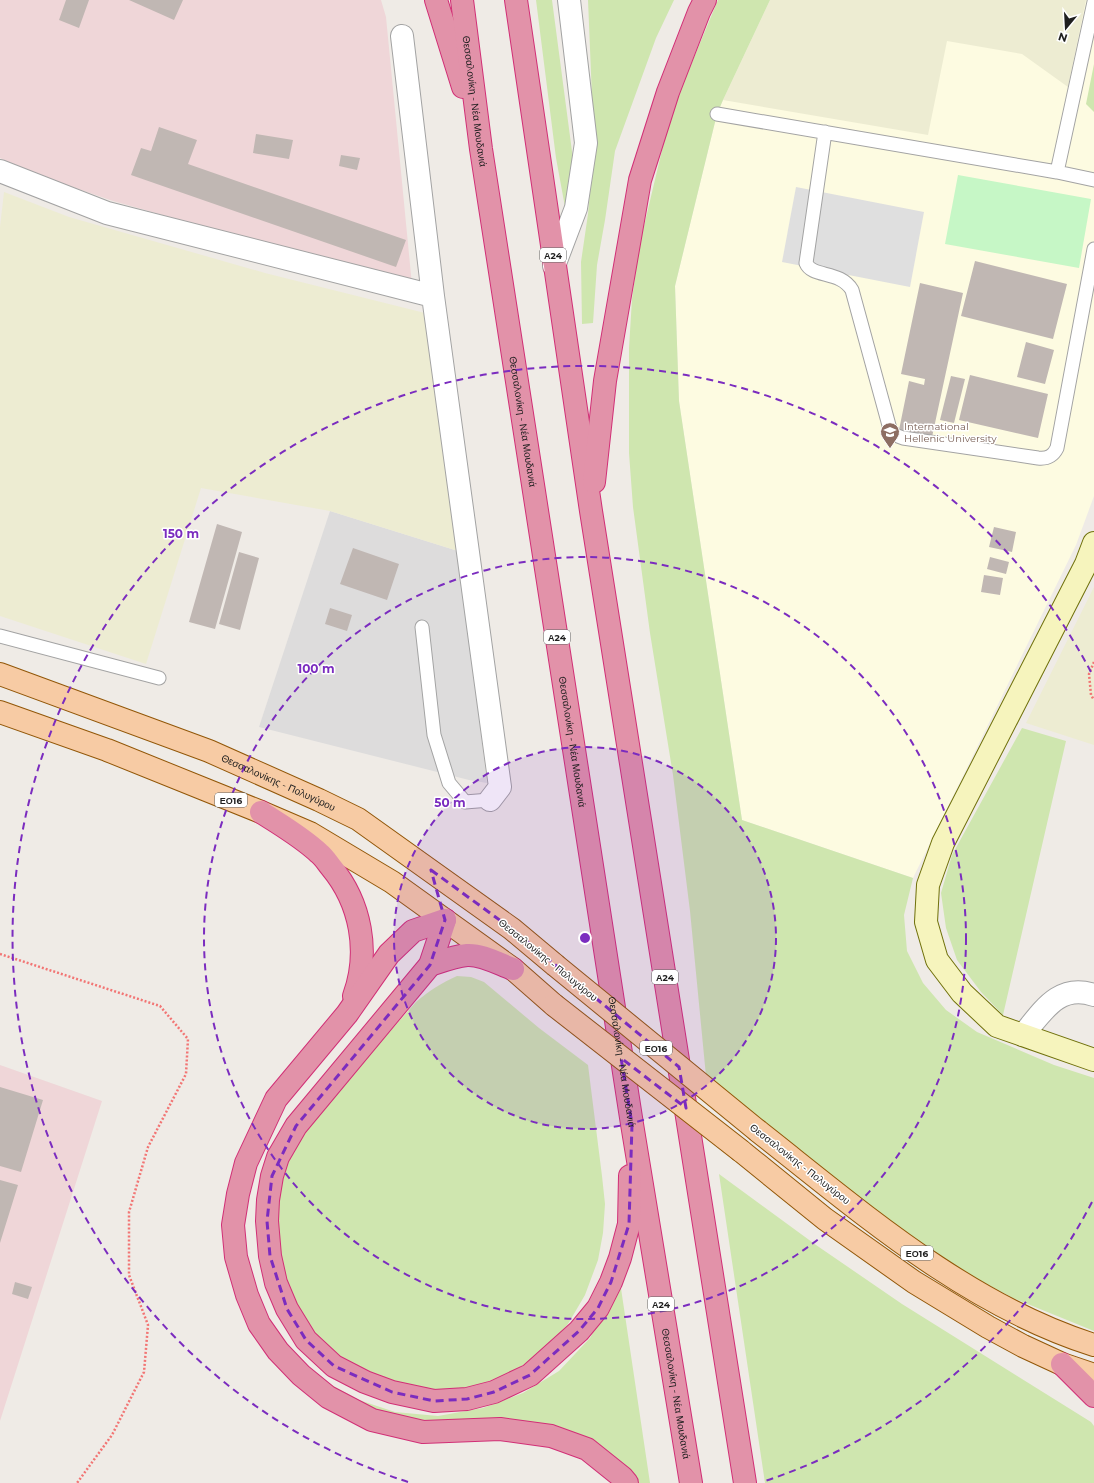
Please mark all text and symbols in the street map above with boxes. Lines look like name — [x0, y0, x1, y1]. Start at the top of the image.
north arrow — [1046, 8, 1086, 48]
text: N — [1057, 29, 1069, 46]
street label: Θεσσαλονίκη - Νέα Μουδανιά — [460, 35, 490, 168]
road number: Α24 — [540, 248, 566, 262]
street label: Θεσσαλονίκη - Νέα Μουδανιά — [507, 355, 540, 488]
place label: International Hellenic University — [904, 420, 997, 445]
school or university icon: International Hellenic University — [879, 421, 901, 449]
text: 150 m — [163, 526, 199, 541]
road number: Α24 — [544, 630, 570, 644]
text: 100 m — [298, 661, 334, 676]
street label: Θεσσαλονίκη - Νέα Μουδανιά — [556, 675, 589, 808]
street label: Θεσσαλονίκης - Πολυγύρου — [219, 751, 338, 814]
road number: ΕΟ16 — [215, 793, 247, 807]
text: 50 m — [434, 795, 466, 810]
street label: Θεσσαλονίκης - Πολυγύρου — [496, 916, 600, 1004]
centre of rings — [578, 931, 592, 945]
road number: Α24 — [652, 970, 678, 984]
street label: Θεσσαλονίκη - Νέα Μουδανιά — [606, 996, 639, 1128]
road number: ΕΟ16 — [640, 1041, 672, 1055]
street label: Θεσσαλονίκης - Πολυγύρου — [747, 1121, 853, 1207]
road number: ΕΟ16 — [901, 1246, 933, 1260]
road number: Α24 — [648, 1297, 674, 1311]
street label: Θεσσαλονίκη - Νέα Μουδανιά — [659, 1327, 693, 1460]

